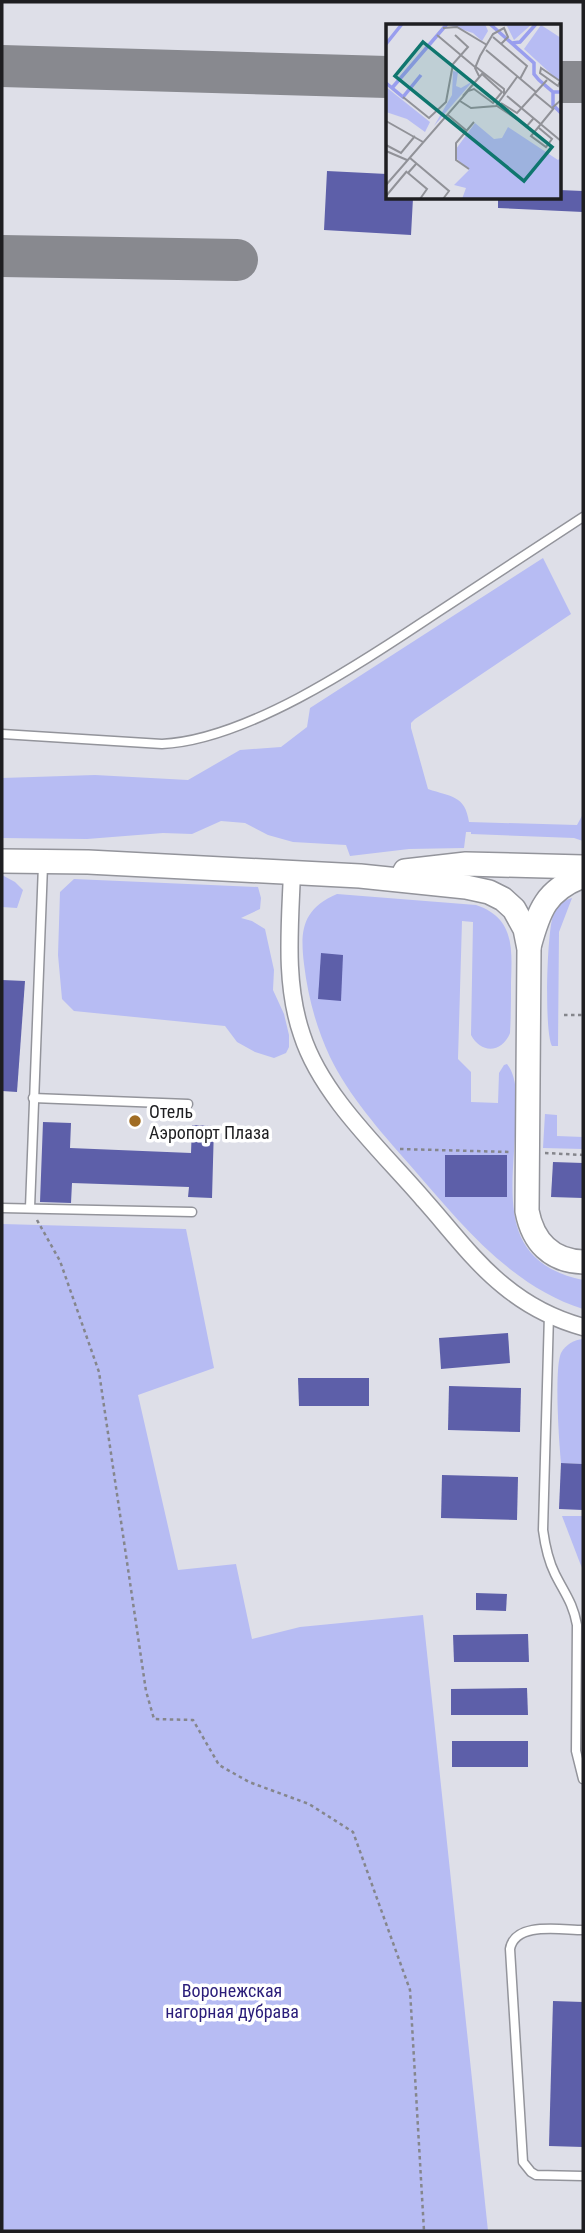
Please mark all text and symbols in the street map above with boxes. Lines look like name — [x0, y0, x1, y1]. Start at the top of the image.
inset map — [386, 24, 560, 200]
place label: Отель Аэропорт Плаза — [149, 1101, 270, 1143]
marker: Отель Аэропорт Плаза — [127, 1113, 143, 1129]
park label: Воронежская нагорная дубрава — [165, 1980, 299, 2022]

